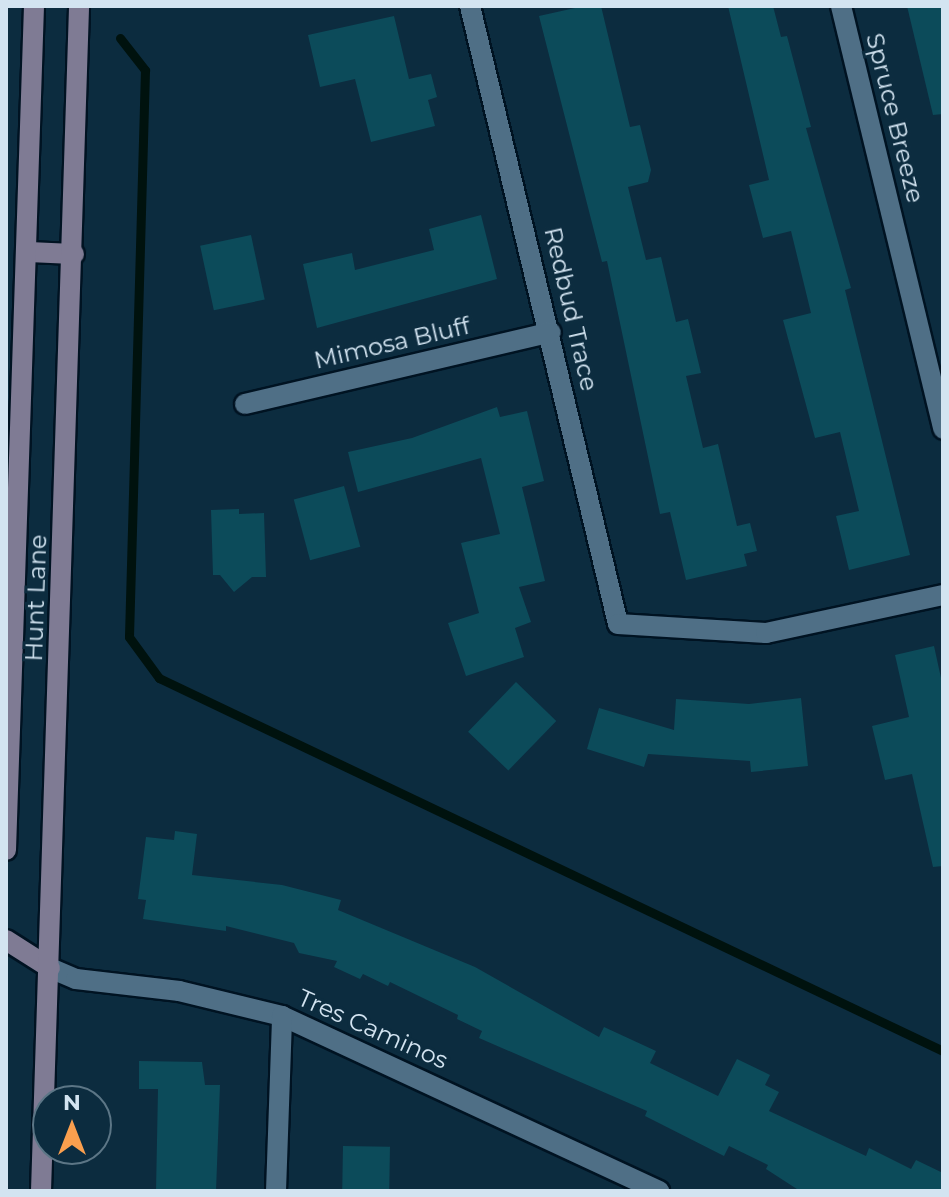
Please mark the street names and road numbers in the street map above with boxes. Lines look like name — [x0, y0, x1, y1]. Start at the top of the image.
street label: Spruce Breeze — [860, 30, 930, 206]
street label: Redbud Trace — [538, 224, 604, 394]
street label: Mimosa Bluff — [311, 311, 473, 375]
street label: Hunt Lane — [19, 534, 53, 662]
street label: Tres Caminos — [294, 983, 452, 1075]

